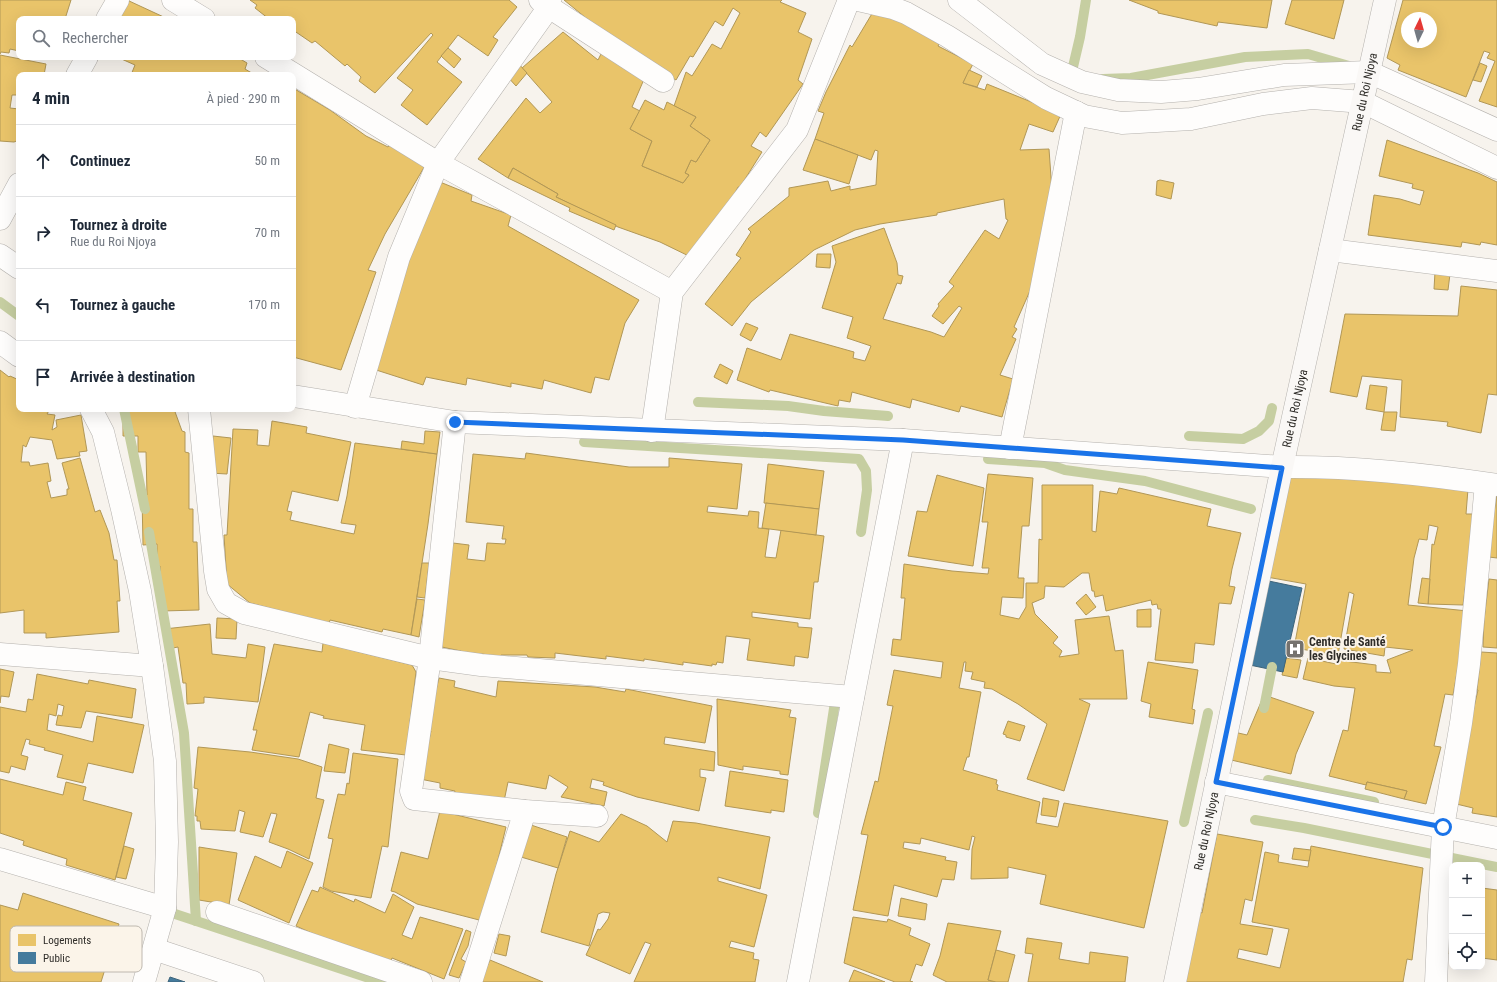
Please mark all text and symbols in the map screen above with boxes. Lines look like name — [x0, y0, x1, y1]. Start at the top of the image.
north arrow — [1401, 12, 1437, 48]
search box — [16, 16, 296, 60]
icon: search — [30, 27, 52, 49]
text: Rechercher — [62, 29, 128, 47]
street label: Rue du Roi Njoya — [1349, 51, 1380, 132]
text: 4 min — [32, 88, 70, 108]
text: À pied · 290 m — [206, 91, 280, 106]
icon: ahead — [32, 150, 54, 172]
text: Continuez — [70, 152, 131, 170]
text: 50 m — [254, 153, 280, 168]
text: Tournez à droite — [70, 216, 167, 234]
icon: right — [32, 222, 54, 244]
text: 70 m — [254, 225, 280, 240]
text: Rue du Roi Njoya — [70, 234, 156, 249]
icon: left — [32, 294, 54, 316]
text: Tournez à gauche — [70, 296, 175, 314]
text: 170 m — [248, 297, 280, 312]
icon: arrive — [32, 366, 54, 388]
text: Arrivée à destination — [70, 368, 195, 386]
street label: Rue du Roi Njoya — [1279, 368, 1310, 449]
route end — [446, 413, 464, 431]
place label: Centre de Santé les Glycines — [1309, 635, 1386, 663]
hospital icon: Centre de Santé les Glycines — [1284, 638, 1306, 660]
street label: Rue du Roi Njoya — [1191, 790, 1221, 872]
route start — [1434, 818, 1452, 836]
map controls — [1449, 862, 1485, 970]
button: + — [1449, 862, 1485, 898]
button: − — [1449, 898, 1485, 934]
legend — [10, 926, 142, 972]
text: Logements — [43, 934, 91, 947]
button: locate — [1449, 934, 1485, 970]
text: Public — [43, 952, 70, 965]

